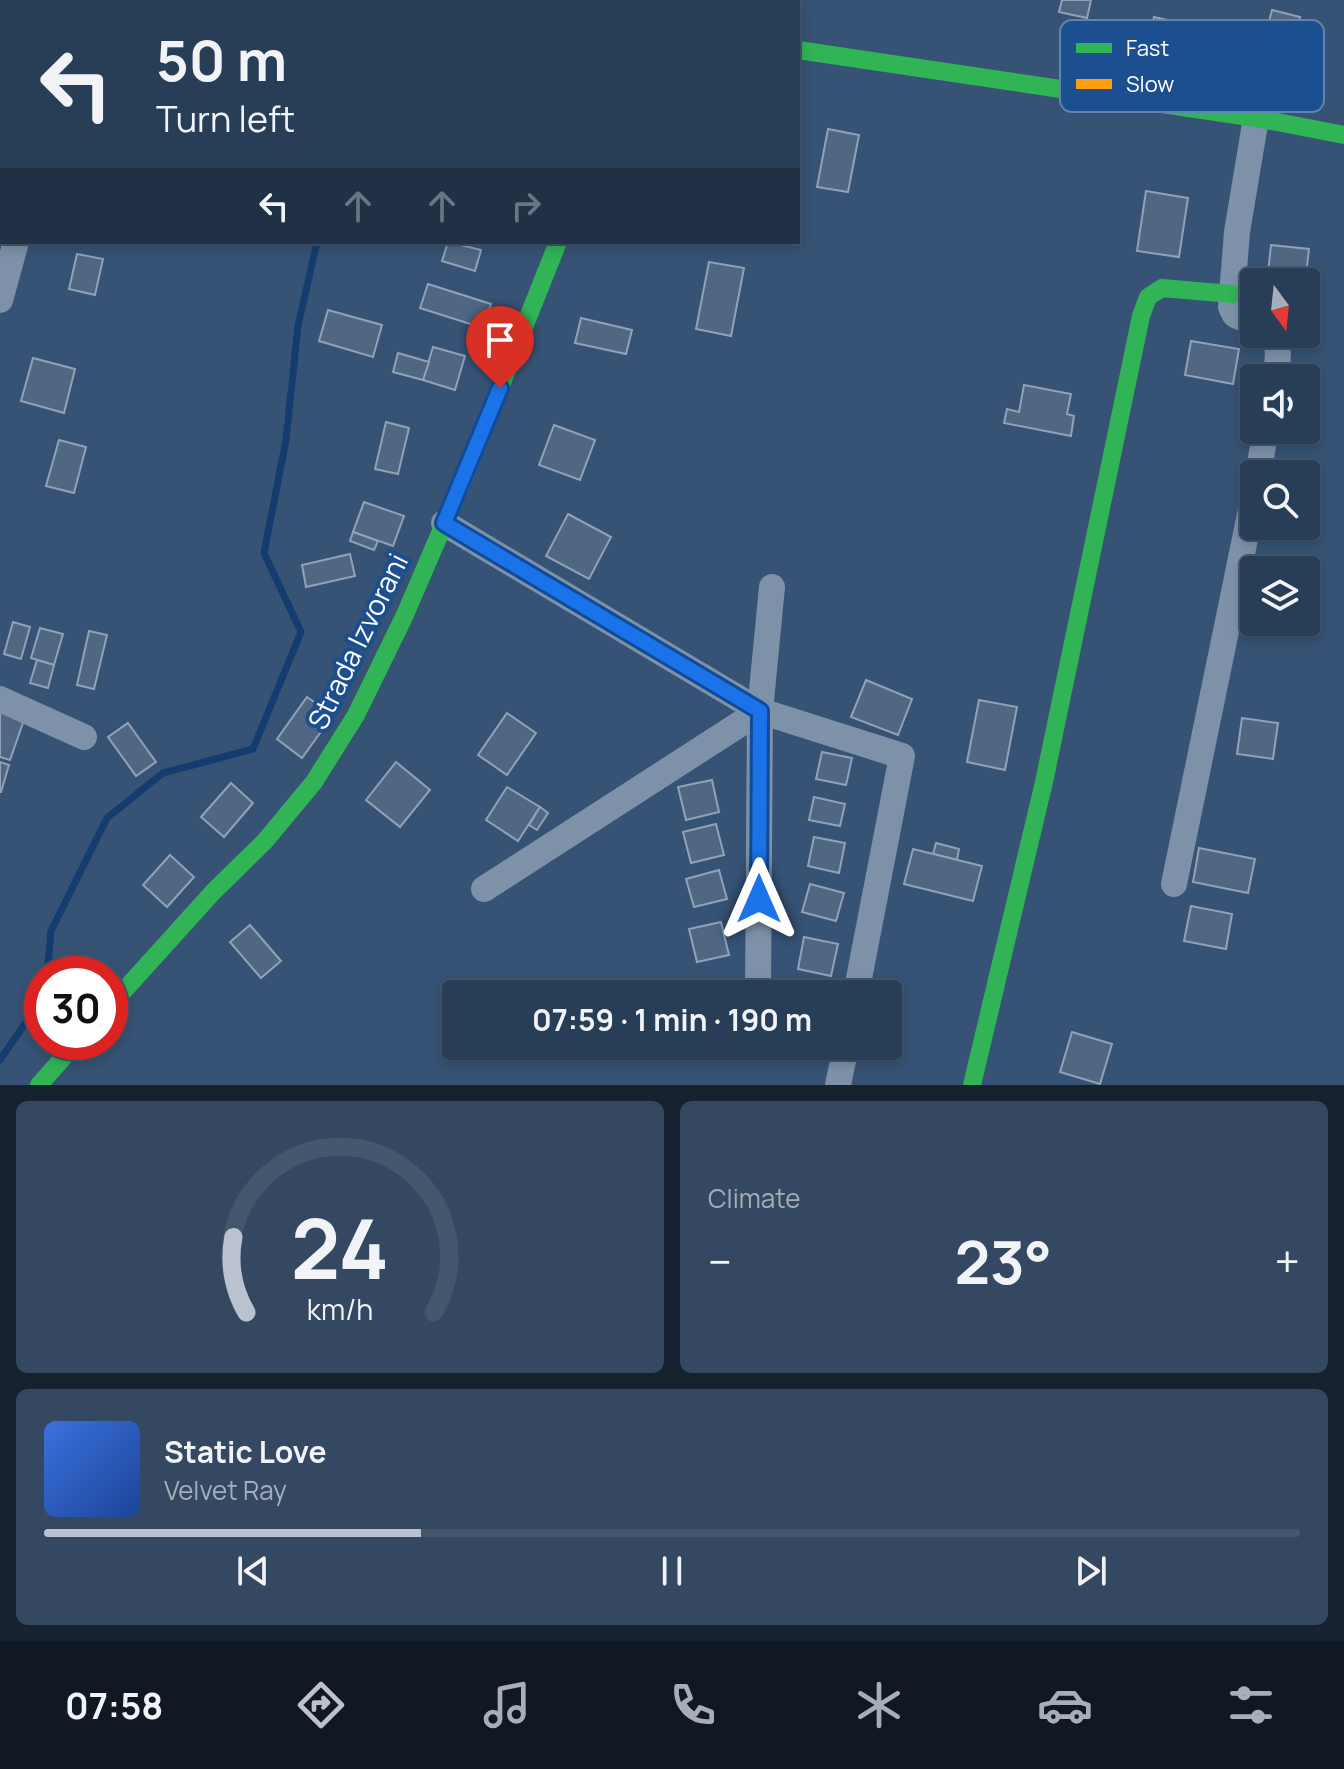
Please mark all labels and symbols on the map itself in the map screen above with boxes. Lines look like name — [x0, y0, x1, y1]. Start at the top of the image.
legend — [1060, 20, 1324, 112]
text: Fast — [1126, 33, 1169, 63]
text: Slow — [1126, 69, 1174, 99]
north arrow — [1240, 268, 1320, 348]
pin — [466, 306, 534, 388]
street label: Strada Izvorani — [298, 547, 416, 735]
position arrow — [717, 857, 801, 941]
speed limit sign: 30 — [24, 956, 128, 1060]

